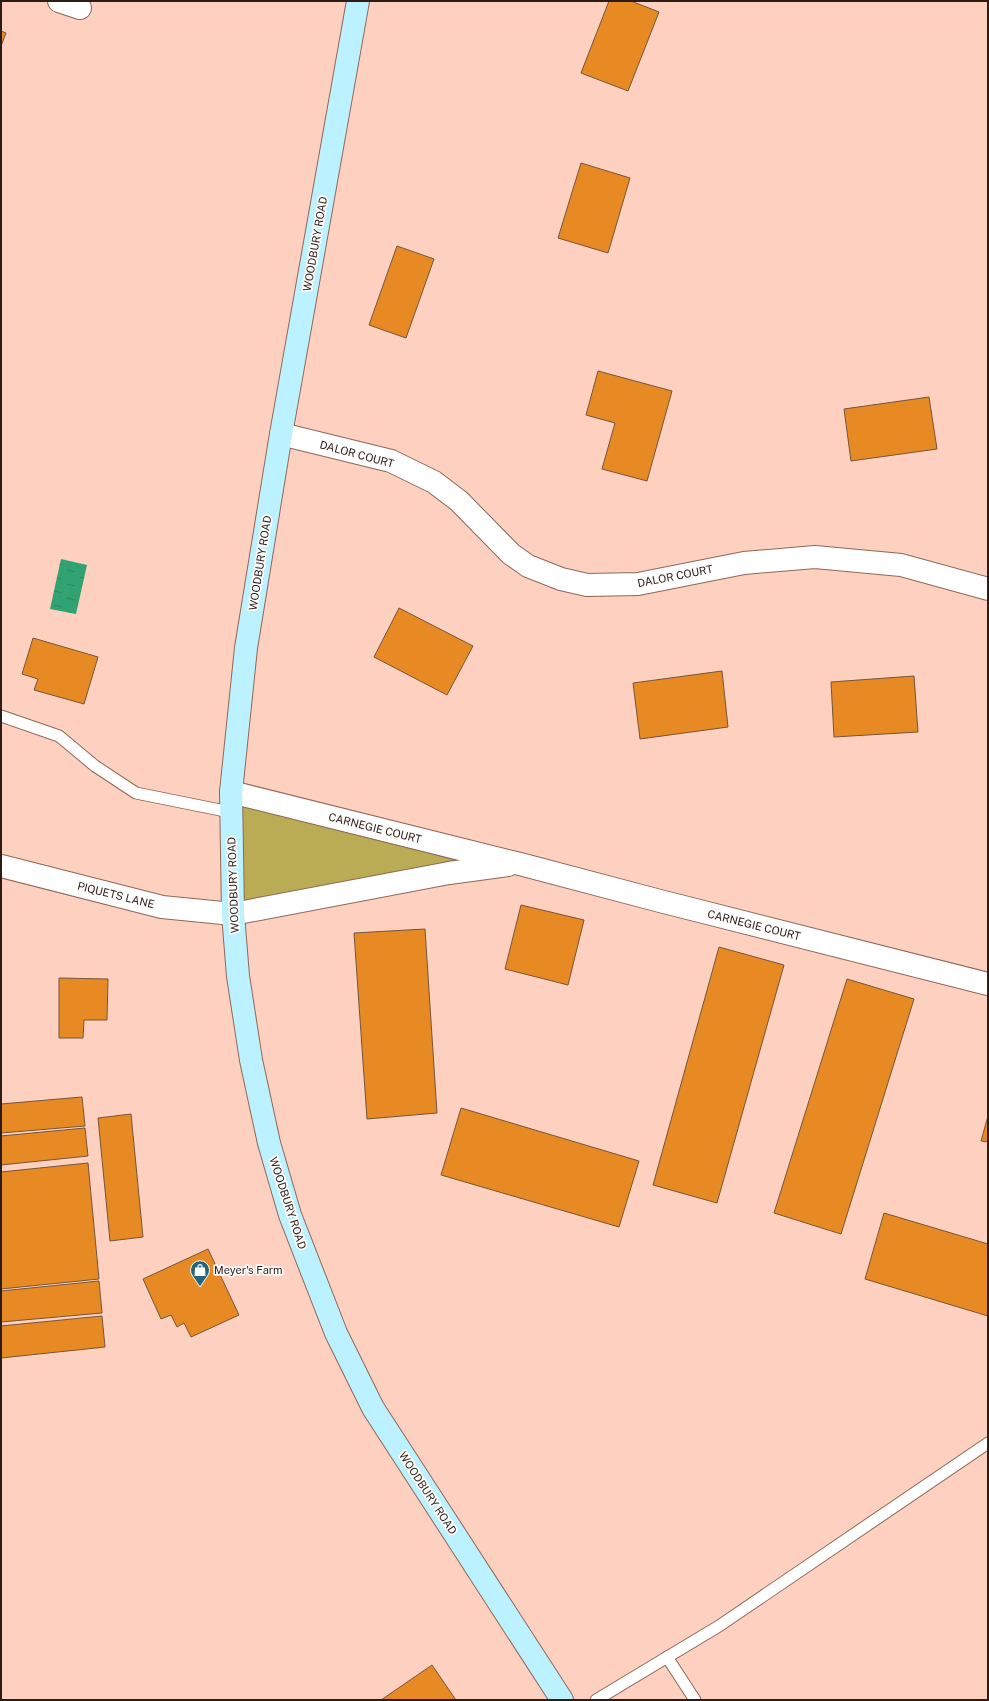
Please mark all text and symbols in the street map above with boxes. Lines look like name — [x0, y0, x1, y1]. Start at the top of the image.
street label: WOODBURY ROAD — [301, 195, 329, 292]
street label: DALOR COURT — [319, 438, 396, 470]
street label: WOODBURY ROAD — [247, 514, 274, 611]
street label: DALOR COURT — [636, 563, 714, 589]
street label: CARNEGIE COURT — [327, 811, 423, 845]
street label: WOODBURY ROAD — [225, 836, 241, 933]
street label: PIQUETS LANE — [76, 880, 156, 910]
street label: CARNEGIE COURT — [706, 908, 802, 942]
street label: WOODBURY ROAD — [267, 1155, 309, 1251]
shop icon: Meyer's Farm — [189, 1259, 211, 1287]
place label: Meyer's Farm — [214, 1264, 283, 1276]
street label: WOODBURY ROAD — [397, 1449, 459, 1537]

